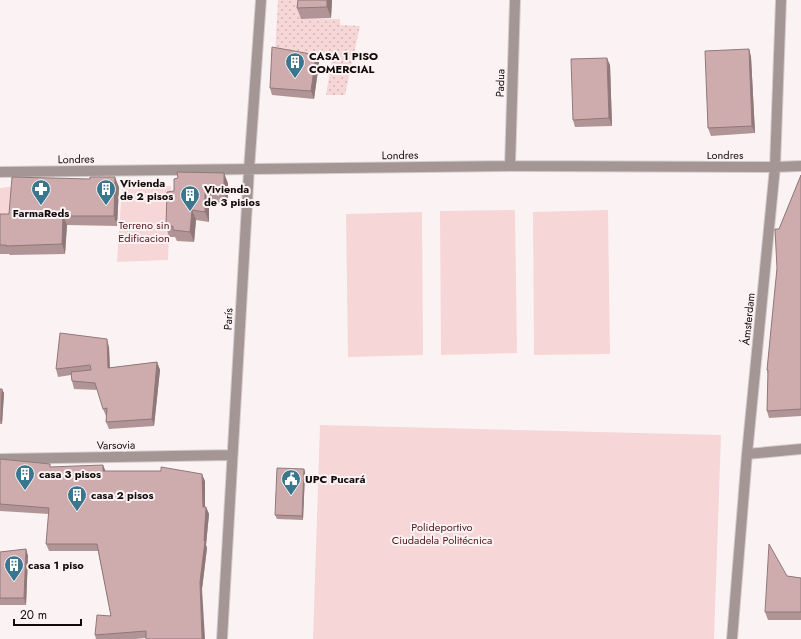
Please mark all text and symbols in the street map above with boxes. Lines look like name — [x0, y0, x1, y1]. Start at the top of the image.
place label: CASA 1 PISO COMERCIAL — [309, 48, 378, 77]
building icon: CASA 1 PISO COMERCIAL — [284, 51, 306, 79]
street label: Padua — [492, 69, 508, 97]
street label: Londres — [382, 147, 419, 163]
street label: Londres — [707, 147, 744, 163]
street label: Londres — [58, 151, 95, 167]
place label: Vivienda de 2 pisos — [119, 175, 173, 204]
pharmacy icon: FarmaReds — [30, 178, 52, 206]
building icon: Vivienda de 2 pisos — [95, 178, 117, 206]
place label: Vivienda de 3 pisios — [203, 181, 260, 210]
building icon: Vivienda de 3 pisios — [179, 184, 201, 212]
place label: FarmaReds — [13, 205, 69, 221]
park label: Terreno sin Edificacion — [118, 217, 170, 246]
street label: Ámsterdam — [737, 292, 759, 346]
street label: París — [219, 307, 237, 330]
street label: Varsovia — [97, 437, 135, 453]
building icon: casa 3 pisos — [14, 463, 36, 491]
place label: casa 3 pisos — [39, 466, 101, 482]
public building icon: UPC Pucará — [280, 468, 302, 496]
place label: UPC Pucará — [305, 471, 365, 487]
building icon: casa 2 pisos — [66, 484, 88, 512]
place label: casa 2 pisos — [91, 487, 153, 503]
park label: Polideportivo Ciudadela Politécnica — [392, 519, 492, 548]
building icon: casa 1 piso — [3, 554, 25, 582]
place label: casa 1 piso — [28, 557, 84, 573]
scale bar — [14, 601, 81, 627]
text: 20 m — [20, 606, 47, 624]

